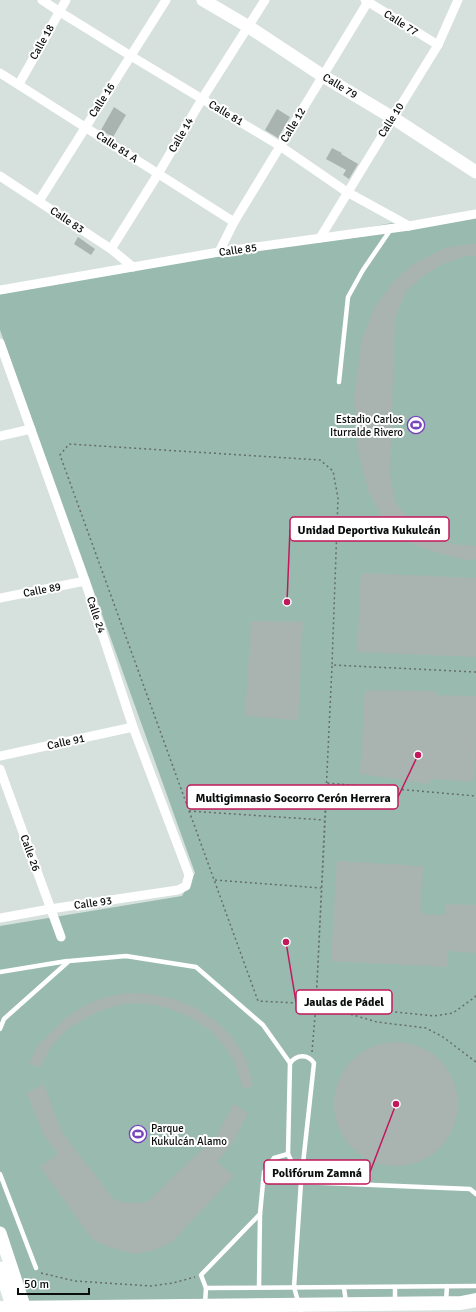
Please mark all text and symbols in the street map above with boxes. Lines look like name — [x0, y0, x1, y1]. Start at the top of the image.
street label: Calle 77 — [381, 7, 421, 39]
street label: Calle 18 — [27, 22, 57, 62]
street label: Calle 79 — [320, 71, 360, 101]
street label: Calle 16 — [86, 80, 118, 120]
street label: Calle 81 — [206, 98, 246, 128]
street label: Calle 10 — [375, 100, 407, 140]
street label: Calle 12 — [278, 105, 308, 145]
street label: Calle 14 — [166, 115, 196, 155]
street label: Calle 81 A — [94, 129, 141, 165]
street label: Calle 83 — [48, 204, 87, 236]
street label: Calle 85 — [218, 241, 258, 259]
place label: Estadio Carlos Iturralde Rivero — [330, 413, 403, 439]
sports icon: Estadio Carlos Iturralde Rivero — [406, 415, 426, 435]
callout: Unidad Deportiva Kukulcán — [290, 517, 449, 541]
text: Unidad Deportiva Kukulcán — [298, 523, 441, 538]
street label: Calle 89 — [22, 580, 62, 600]
street label: Calle 24 — [84, 595, 108, 635]
street label: Calle 91 — [46, 732, 86, 752]
callout: Multigimnasio Socorro Cerón Herrera — [187, 785, 398, 809]
text: Multigimnasio Socorro Cerón Herrera — [195, 791, 391, 806]
street label: Calle 26 — [17, 833, 43, 873]
street label: Calle 93 — [73, 894, 113, 912]
callout: Jaulas de Pádel — [296, 990, 392, 1014]
text: Jaulas de Pádel — [304, 995, 384, 1010]
place label: Parque Kukulcán Alamo — [151, 1122, 227, 1148]
sports icon: Parque Kukulcán Alamo — [128, 1124, 148, 1144]
callout: Polifórum Zamná — [264, 1160, 370, 1184]
text: Polifórum Zamná — [272, 1166, 362, 1181]
scale bar — [18, 1270, 89, 1296]
text: 50 m — [24, 1277, 49, 1292]

